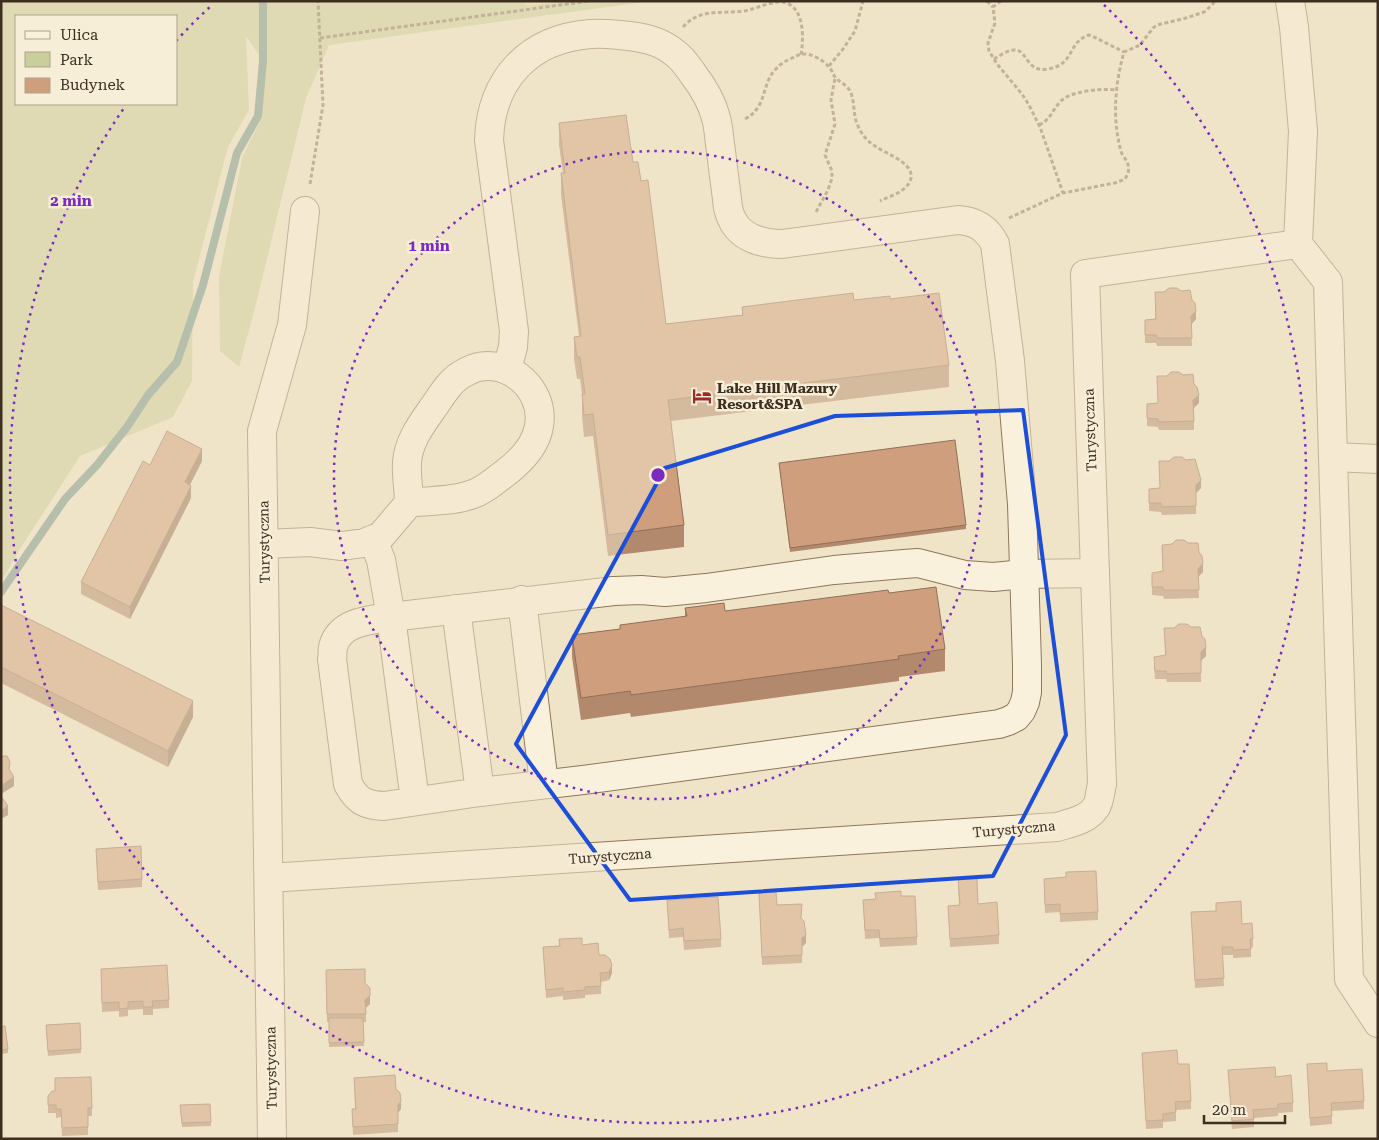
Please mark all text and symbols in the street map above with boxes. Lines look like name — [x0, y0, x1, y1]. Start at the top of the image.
legend — [15, 15, 178, 105]
text: Ulica — [60, 26, 98, 44]
text: Park — [60, 51, 94, 69]
text: Budynek — [60, 76, 125, 94]
text: 2 min — [50, 192, 92, 210]
text: 1 min — [408, 237, 450, 255]
place label: Lake Hill Mazury Resort&SPA — [717, 380, 838, 412]
hotel icon: Lake Hill Mazury Resort&SPA — [691, 385, 713, 407]
street label: Turystyczna — [1081, 388, 1099, 472]
centre of rings — [649, 466, 667, 484]
street label: Turystyczna — [255, 500, 273, 584]
street label: Turystyczna — [972, 817, 1057, 841]
street label: Turystyczna — [568, 845, 652, 867]
street label: Turystyczna — [262, 1026, 280, 1110]
scale bar — [1204, 1092, 1285, 1124]
text: 20 m — [1212, 1101, 1247, 1119]

